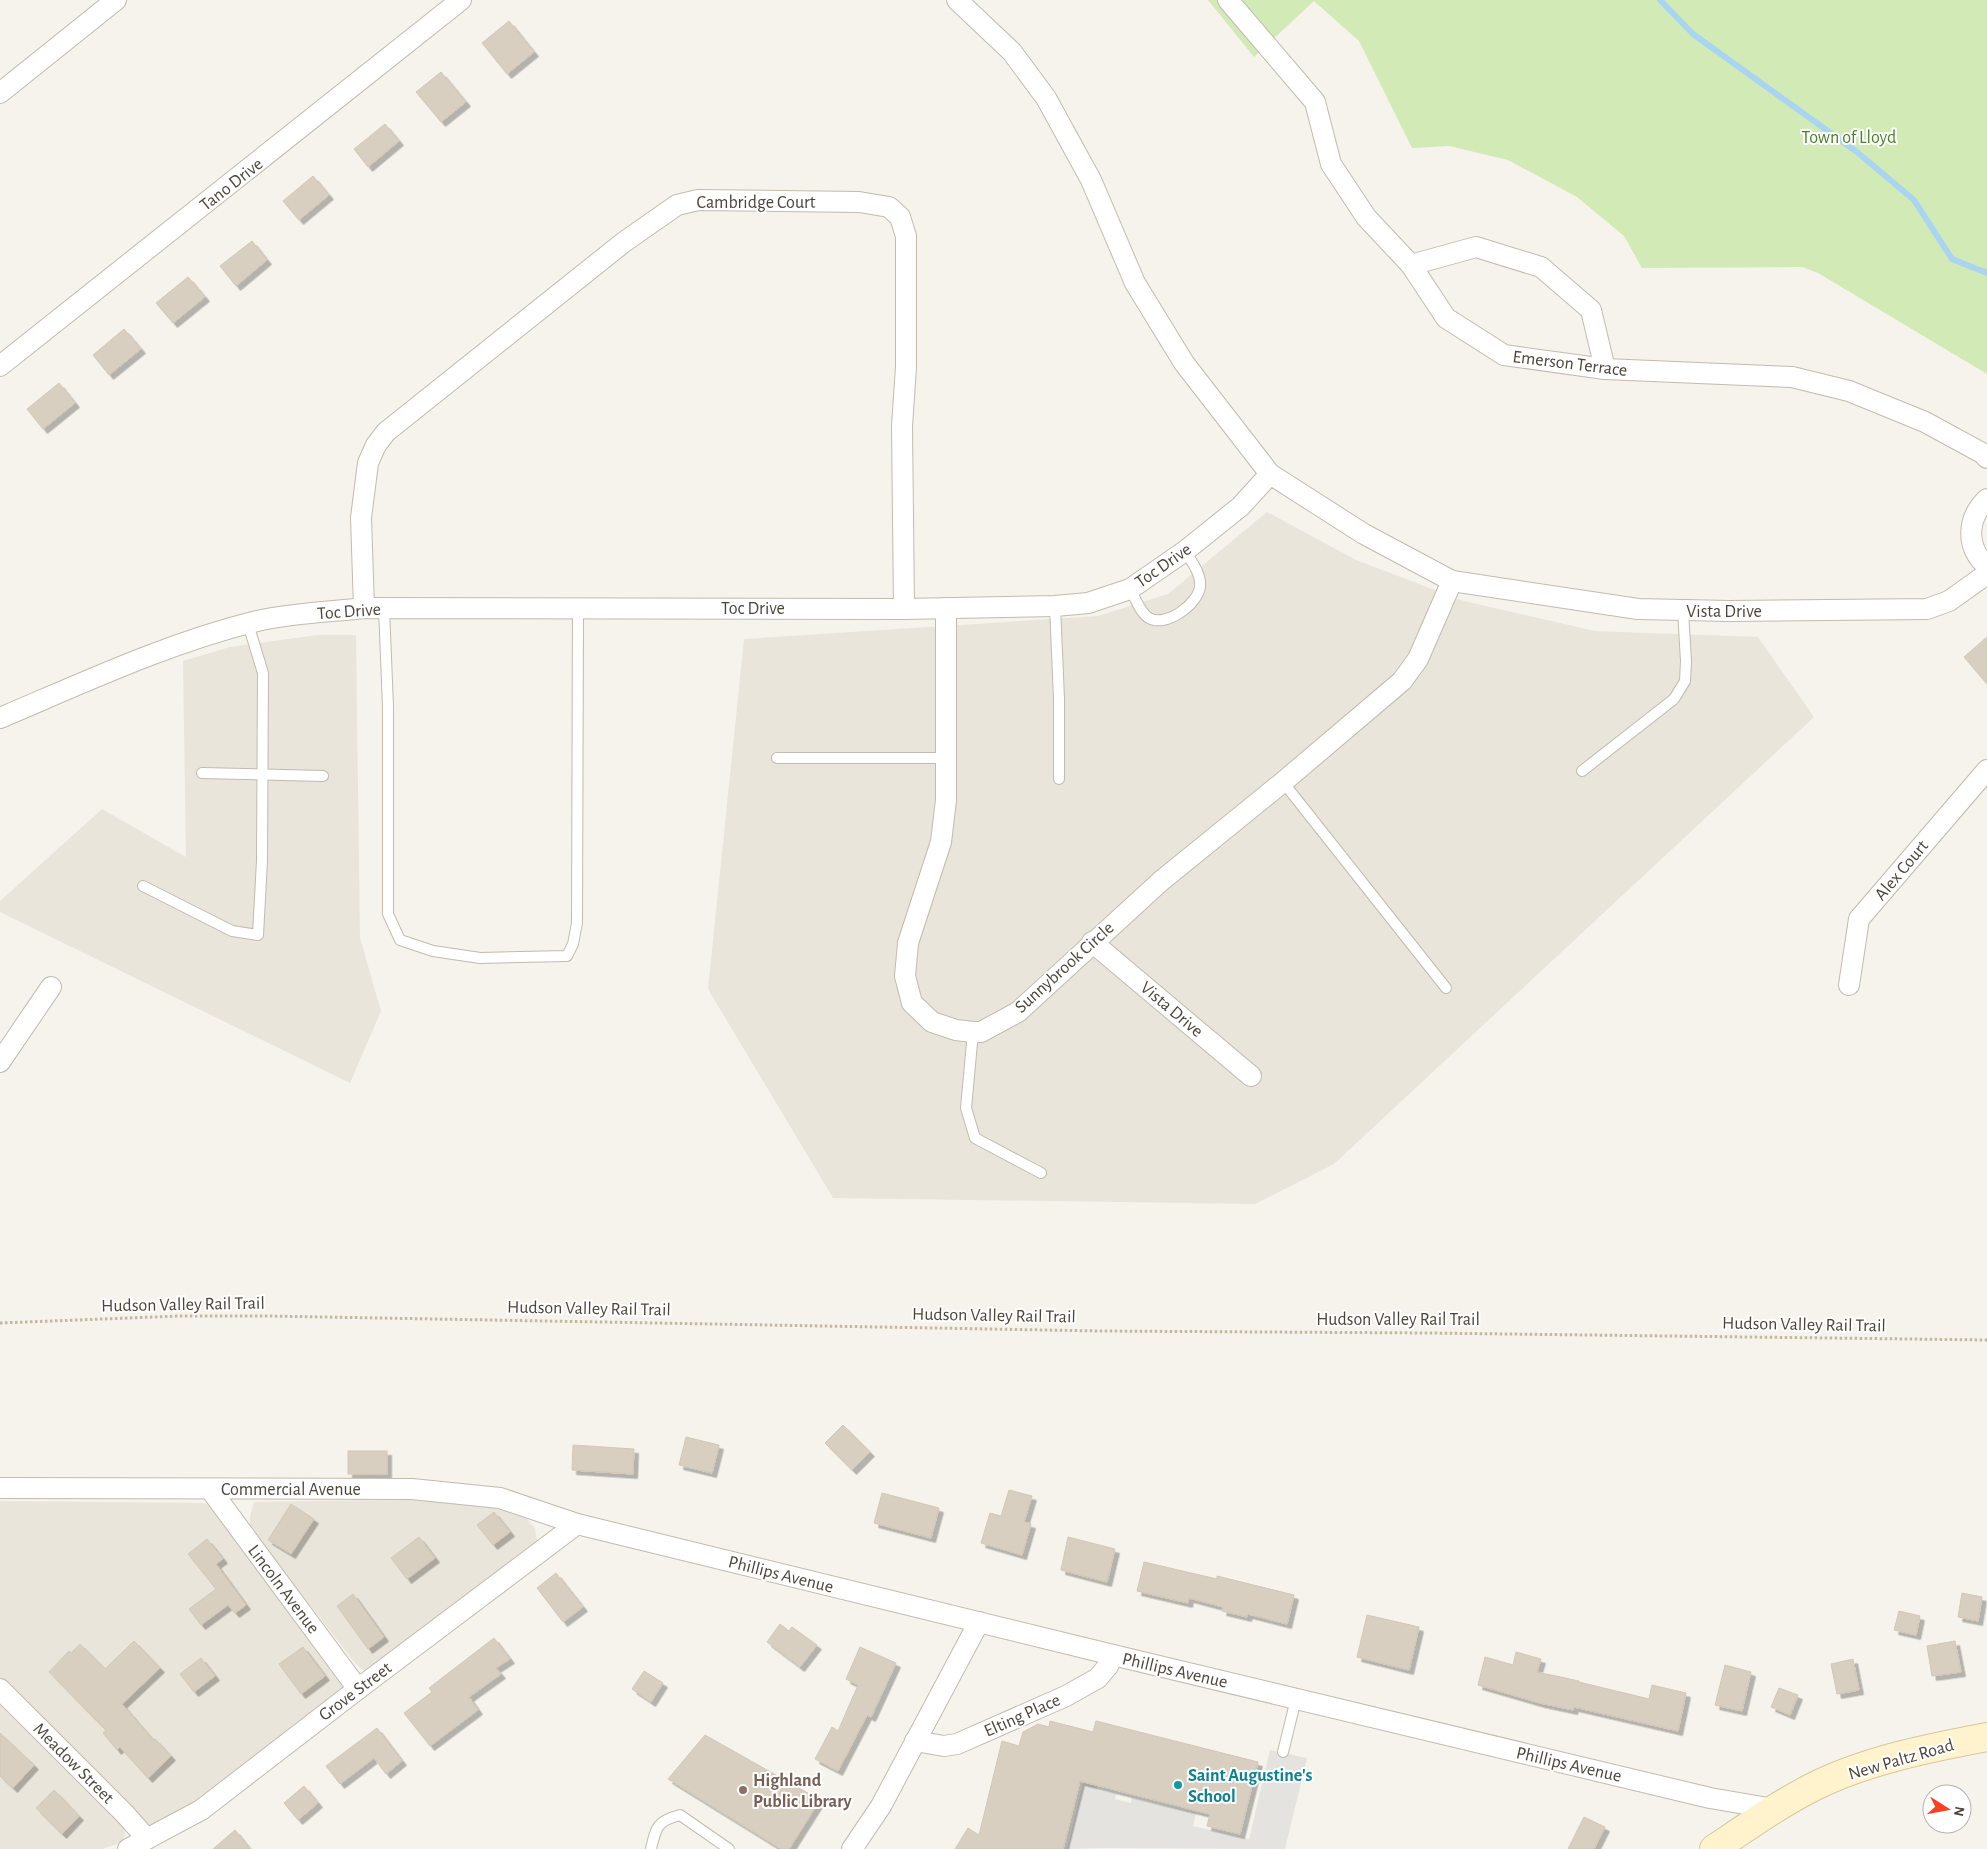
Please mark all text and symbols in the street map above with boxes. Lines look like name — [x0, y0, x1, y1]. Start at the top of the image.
park label: Town of Lloyd — [1802, 129, 1896, 147]
street label: Tano Drive — [197, 155, 266, 215]
street label: Cambridge Court — [697, 194, 816, 212]
street label: Emerson Terrace — [1511, 348, 1628, 380]
street label: Toc Drive — [1132, 540, 1195, 591]
street label: Toc Drive — [721, 600, 785, 618]
street label: Toc Drive — [317, 601, 382, 623]
street label: Vista Drive — [1686, 603, 1762, 621]
street label: Alex Court — [1872, 837, 1932, 904]
street label: Sunnybrook Circle — [1012, 919, 1118, 1017]
street label: Vista Drive — [1137, 979, 1206, 1041]
street label: Hudson Valley Rail Trail — [101, 1295, 265, 1315]
street label: Hudson Valley Rail Trail — [507, 1299, 671, 1319]
street label: Hudson Valley Rail Trail — [912, 1306, 1076, 1326]
street label: Hudson Valley Rail Trail — [1316, 1311, 1480, 1329]
street label: Hudson Valley Rail Trail — [1722, 1315, 1886, 1335]
street label: Commercial Avenue — [221, 1481, 361, 1499]
street label: Lincoln Avenue — [244, 1542, 322, 1637]
street label: Phillips Avenue — [726, 1553, 835, 1597]
street label: Phillips Avenue — [1120, 1650, 1229, 1692]
street label: Grove Street — [316, 1659, 395, 1725]
street label: Elting Place — [981, 1691, 1063, 1741]
street label: Meadow Street — [30, 1720, 117, 1808]
street label: New Paltz Road — [1846, 1736, 1956, 1784]
street label: Phillips Avenue — [1514, 1744, 1623, 1786]
place label: Saint Augustine's School — [1188, 1767, 1313, 1806]
place label: Highland Public Library — [753, 1772, 853, 1811]
marker: Saint Augustine's School — [1172, 1779, 1184, 1791]
marker: Highland Public Library — [737, 1784, 749, 1796]
north arrow — [1922, 1784, 1972, 1834]
text: N — [1951, 1805, 1967, 1817]

